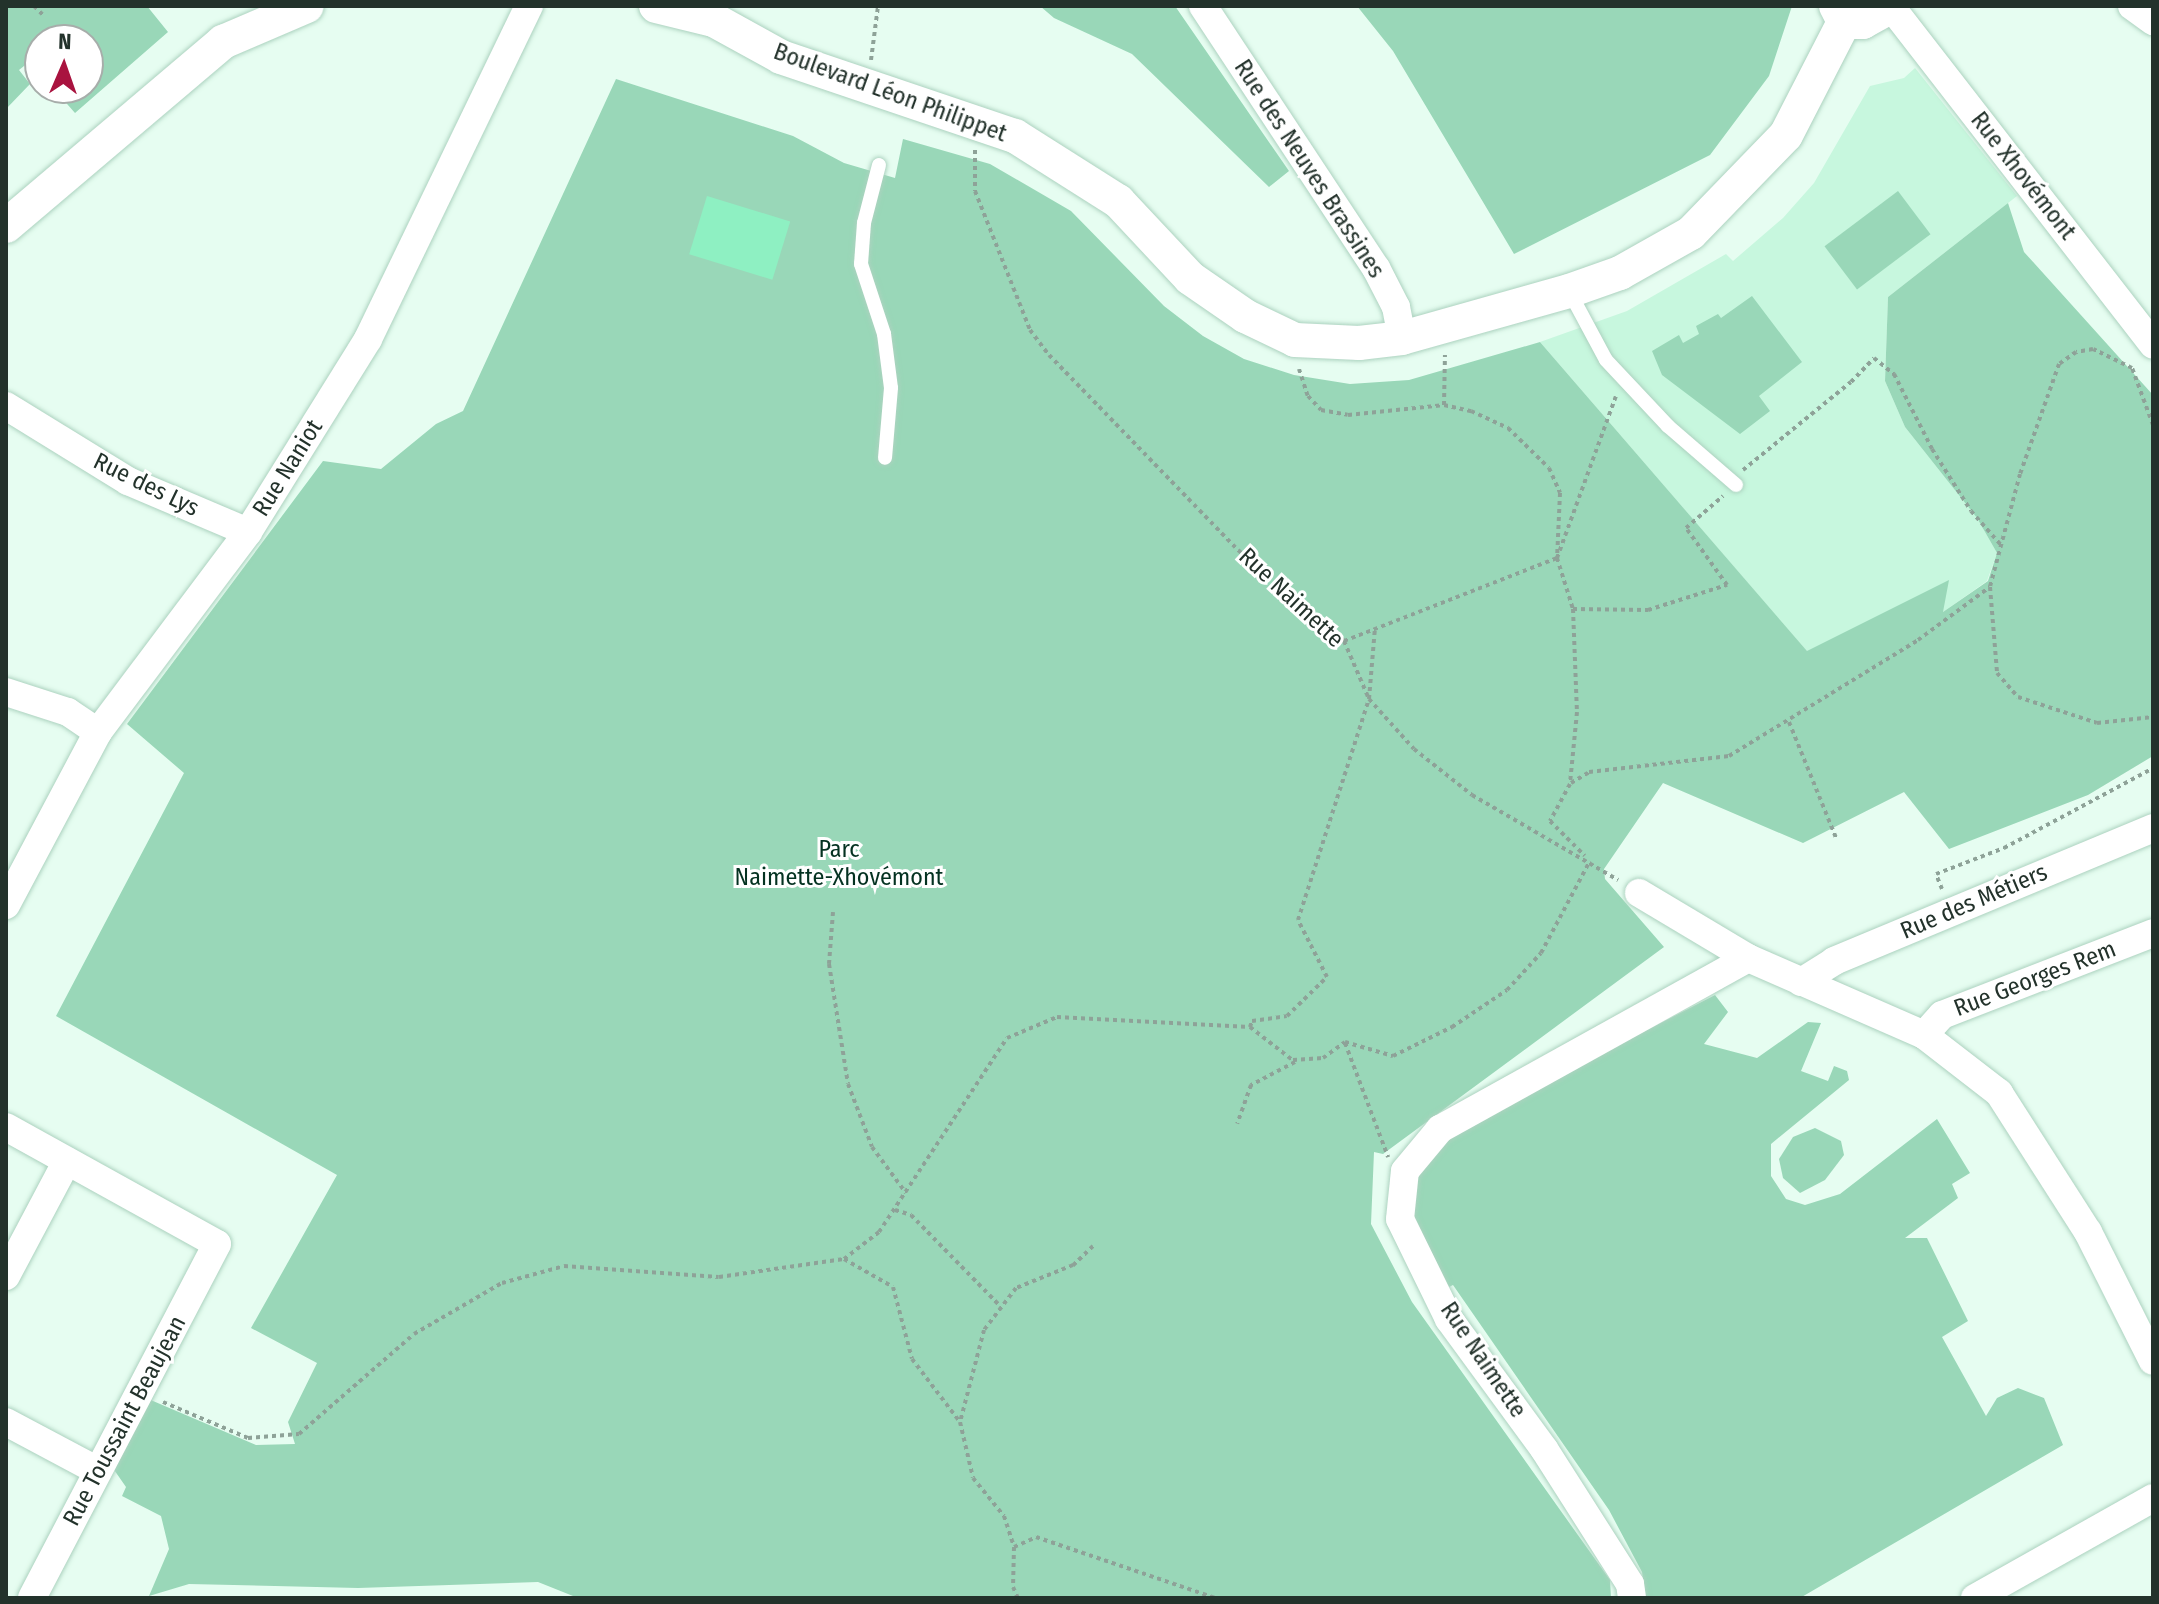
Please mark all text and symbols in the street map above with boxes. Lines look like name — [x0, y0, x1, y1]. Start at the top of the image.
north arrow — [24, 24, 104, 104]
text: N — [58, 28, 72, 55]
street label: Boulevard Léon Philippet — [770, 37, 1010, 149]
street label: Rue des Neuves Brassines — [1228, 54, 1390, 284]
street label: Rue Xhovémont — [1964, 106, 2082, 246]
street label: Rue Naniot — [247, 414, 329, 522]
street label: Rue des Lys — [89, 447, 203, 523]
street label: Rue Naimette — [1233, 542, 1349, 654]
park label: Parc Naimette-Xhovémont — [735, 836, 943, 892]
street label: Rue des Métiers — [1896, 858, 2052, 946]
street label: Rue Georges Rem — [1950, 935, 2120, 1023]
street label: Rue Naimette — [1434, 1297, 1532, 1423]
street label: Rue Toussaint Beaujean — [58, 1311, 192, 1531]

